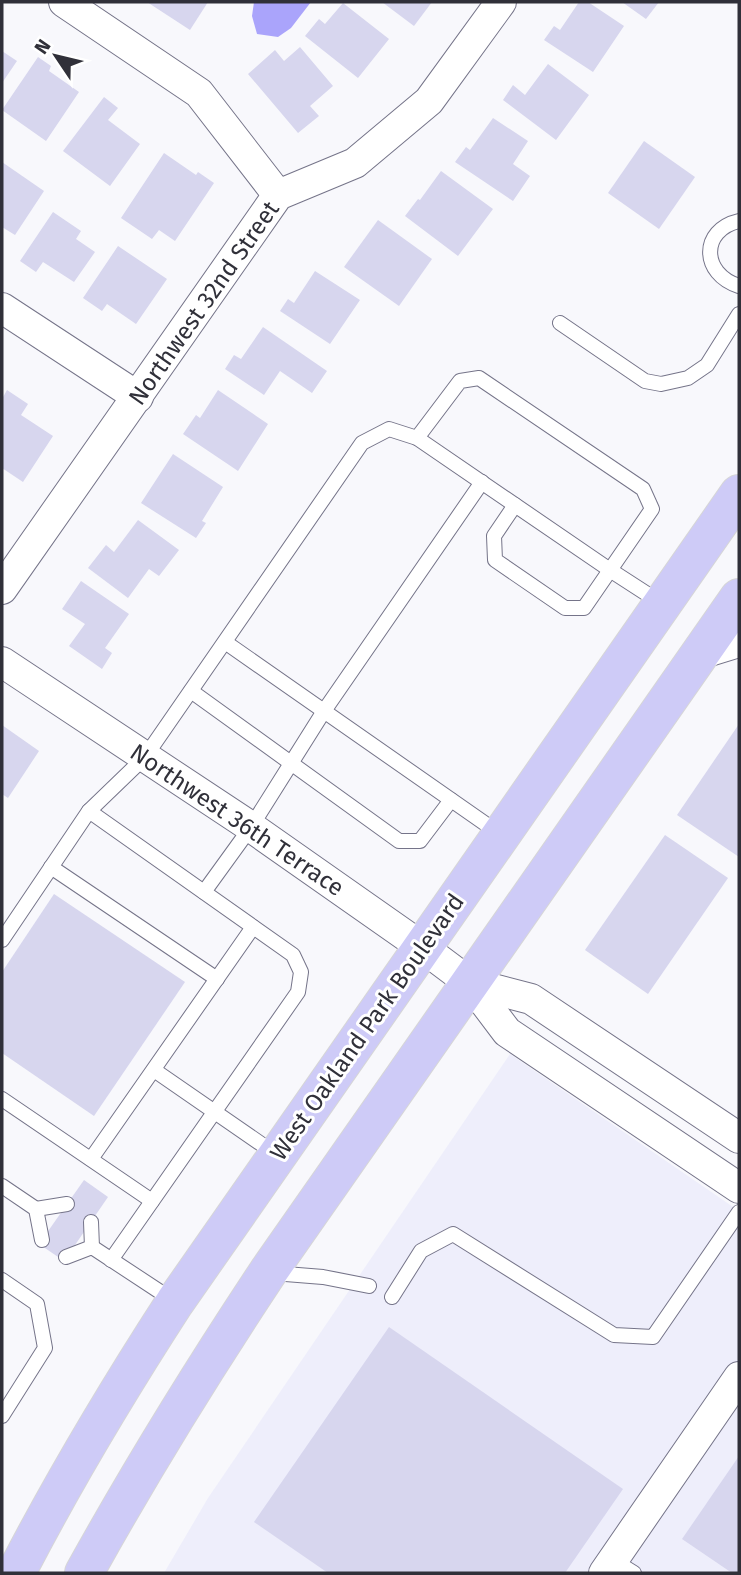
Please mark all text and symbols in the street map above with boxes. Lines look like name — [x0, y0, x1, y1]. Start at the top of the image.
north arrow — [21, 21, 91, 91]
text: N — [29, 35, 56, 58]
street label: Northwest 32nd Street — [123, 195, 285, 410]
street label: Northwest 36th Terrace — [125, 738, 349, 902]
street label: West Oakland Park Boulevard — [264, 888, 470, 1166]

